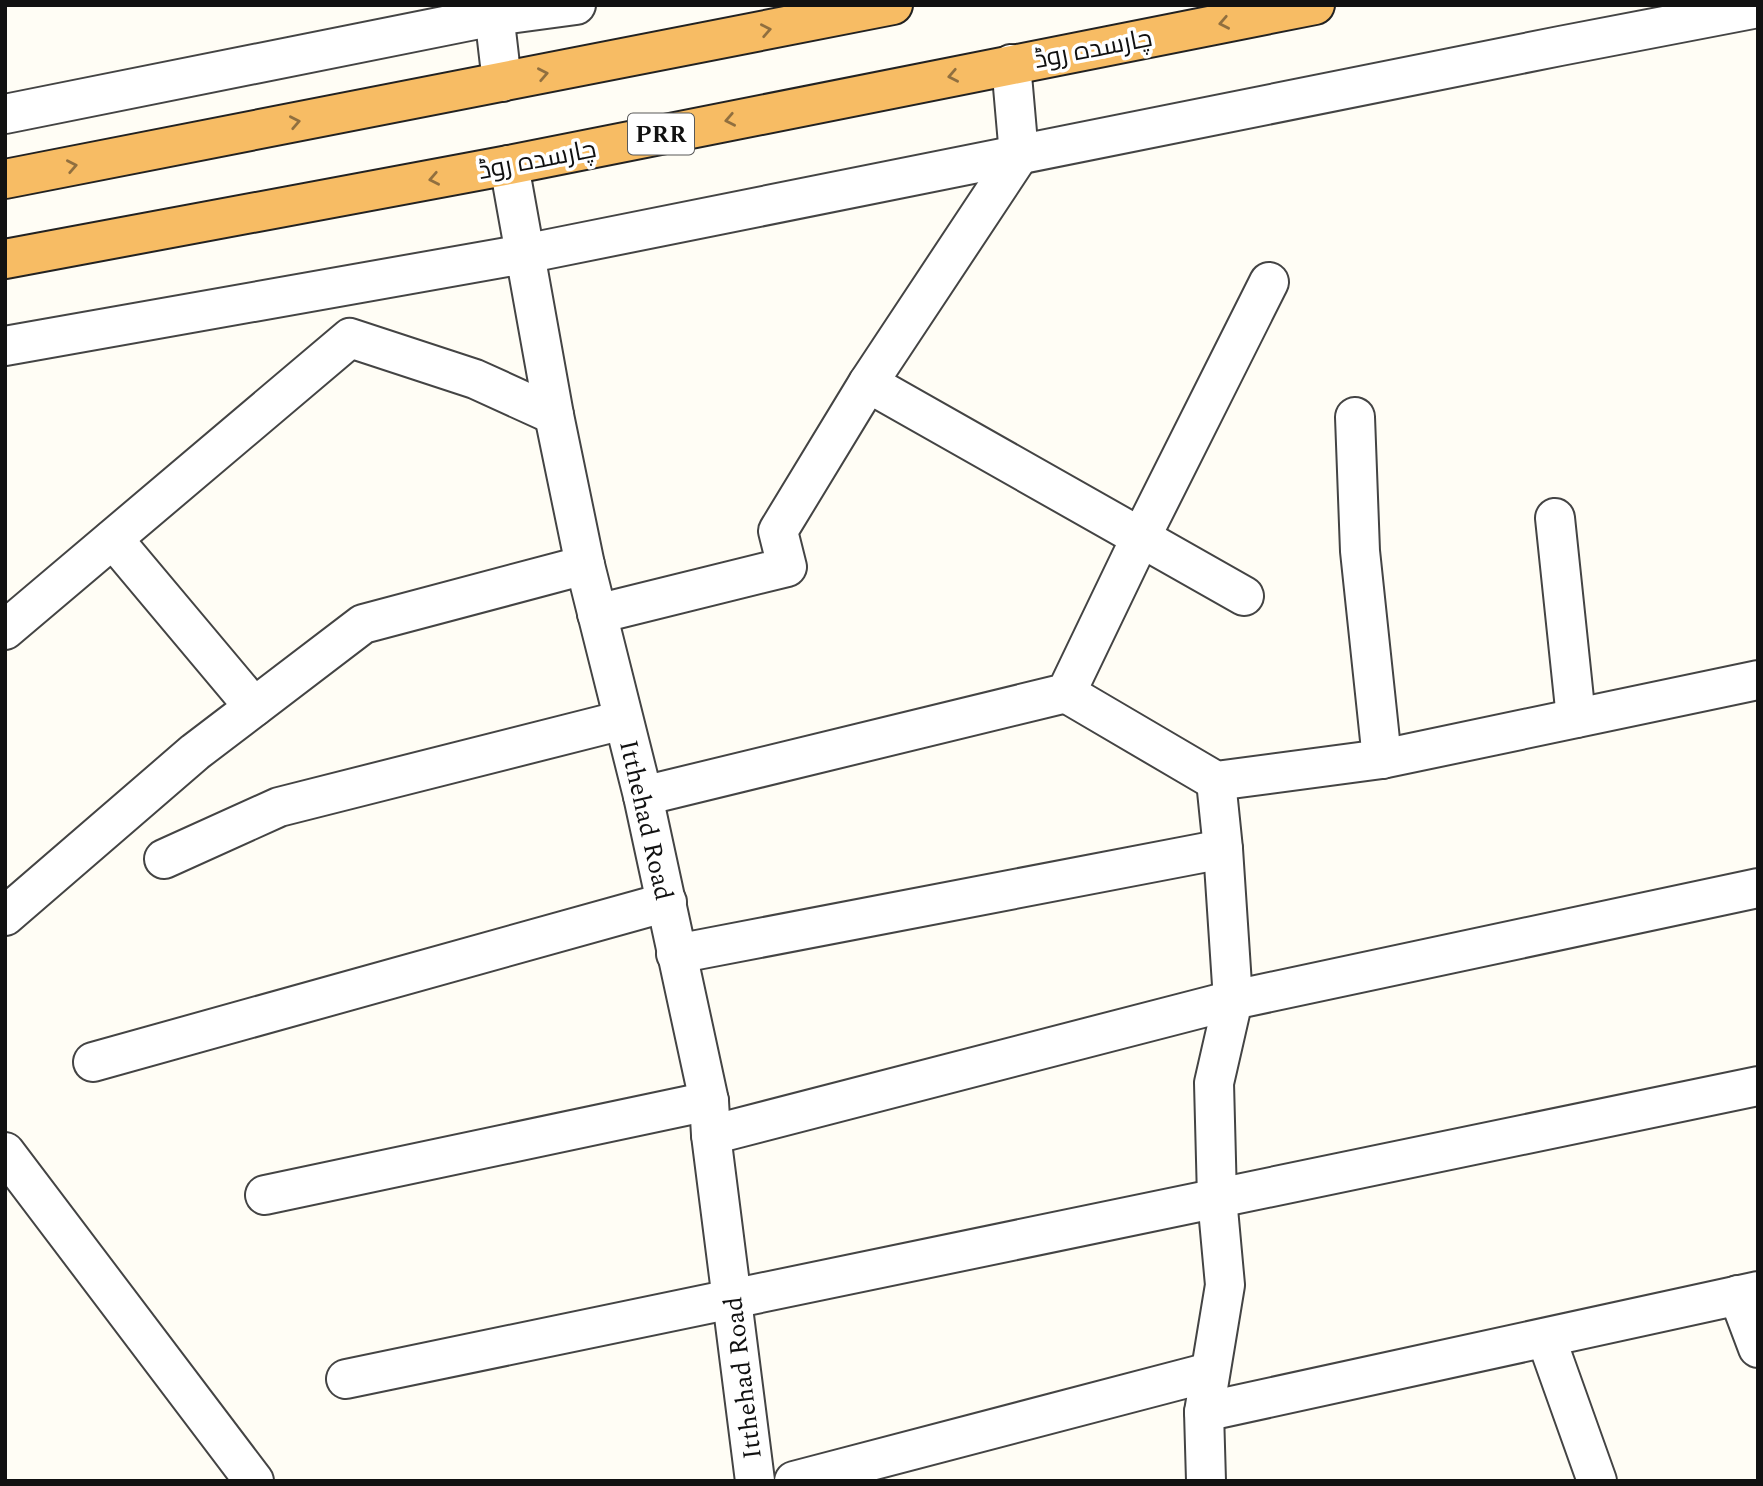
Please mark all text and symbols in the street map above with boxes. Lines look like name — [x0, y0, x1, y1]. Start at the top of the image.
one-way arrow — [1218, 15, 1230, 30]
street label: چارسدہ روڈ — [1031, 18, 1156, 80]
one-way arrow — [760, 24, 772, 39]
one-way arrow — [947, 67, 959, 82]
one-way arrow — [537, 68, 549, 83]
one-way arrow — [724, 112, 736, 127]
road number: PRR — [628, 114, 694, 154]
one-way arrow — [289, 116, 301, 131]
street label: چارسدہ روڈ — [475, 129, 600, 191]
one-way arrow — [66, 159, 78, 174]
one-way arrow — [429, 170, 441, 185]
street label: Itthehad Road — [608, 736, 684, 904]
street label: Itthehad Road — [713, 1294, 773, 1462]

